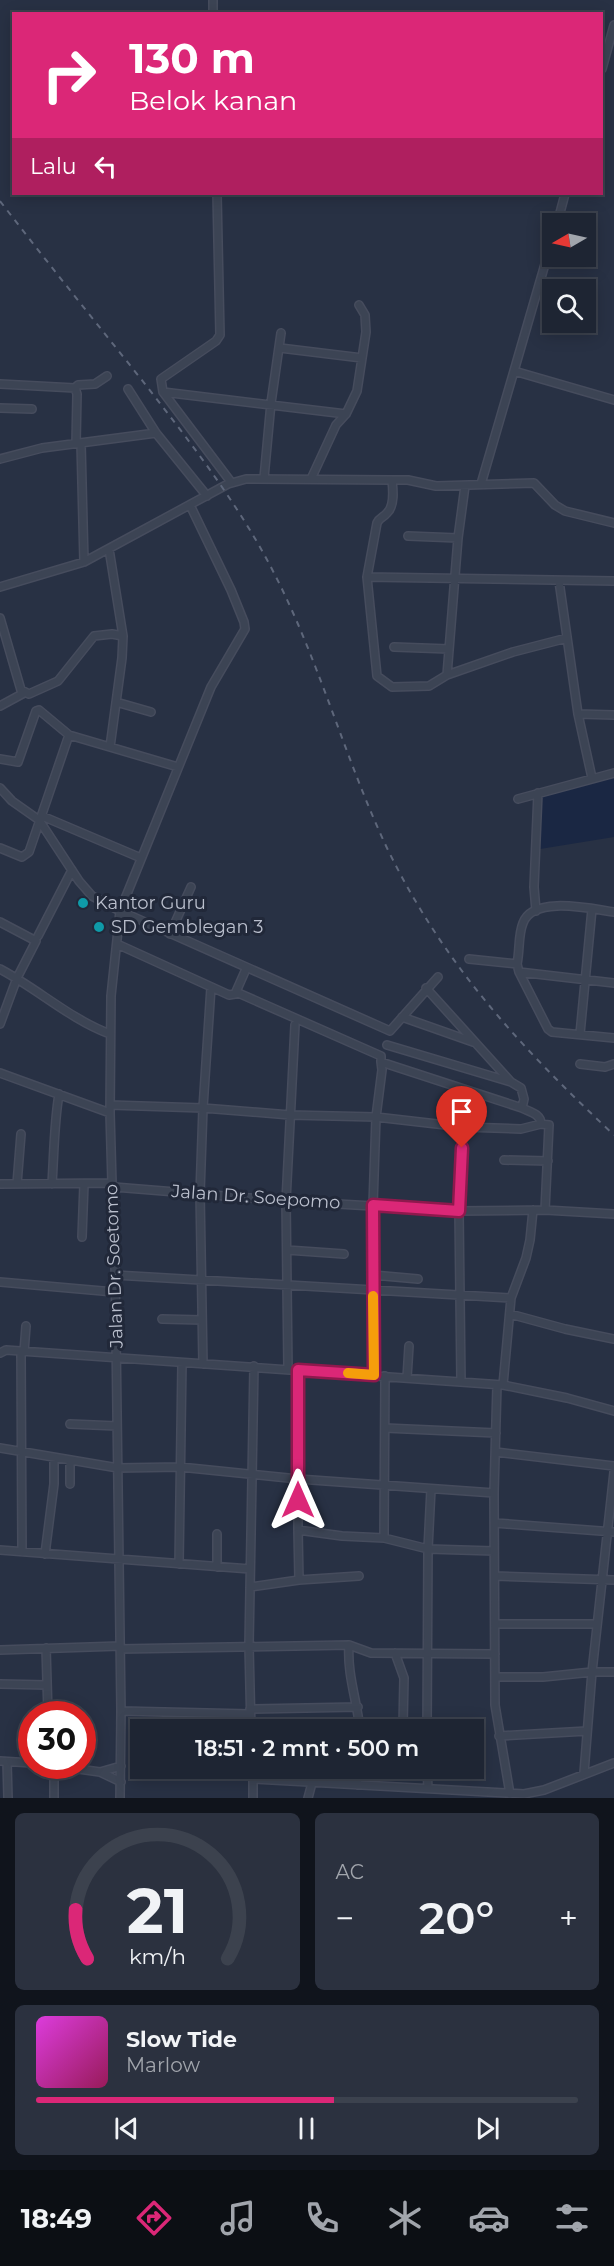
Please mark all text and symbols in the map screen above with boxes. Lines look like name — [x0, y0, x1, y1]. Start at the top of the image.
text: 130 m — [129, 32, 255, 84]
icon: right — [30, 36, 108, 114]
text: Belok kanan — [129, 84, 297, 117]
icon: left — [89, 150, 122, 183]
text: Lalu — [30, 153, 77, 180]
north arrow — [542, 213, 596, 267]
map controls — [542, 213, 596, 333]
button: search — [542, 279, 596, 333]
place label: Kantor Guru — [95, 892, 206, 914]
marker: Kantor Guru — [76, 896, 90, 910]
place label: SD Gemblegan 3 — [111, 916, 263, 938]
marker: SD Gemblegan 3 — [92, 920, 106, 934]
pin — [436, 1086, 487, 1148]
icon: arrive — [445, 1095, 478, 1128]
street label: Jalan Dr. Soepomo — [170, 1180, 341, 1214]
street label: Jalan Dr. Soetomo — [100, 1184, 128, 1349]
position arrow — [266, 1468, 330, 1532]
speed limit sign: 30 — [18, 1701, 96, 1779]
text: 18:51 · 2 mnt · 500 m — [195, 1735, 419, 1762]
text: AC — [336, 1860, 364, 1884]
text: 21 — [127, 1873, 188, 1949]
text: 20° — [419, 1890, 494, 1945]
text: − — [336, 1898, 354, 1938]
text: + — [559, 1898, 578, 1938]
text: km/h — [129, 1943, 186, 1969]
text: Slow Tide — [126, 2026, 237, 2053]
text: Marlow — [126, 2053, 200, 2077]
icon: previous — [110, 2112, 143, 2145]
icon: pause — [290, 2112, 323, 2145]
icon: next — [471, 2112, 504, 2145]
icon: directions — [133, 2197, 175, 2239]
icon: music — [217, 2197, 259, 2239]
icon: phone — [301, 2197, 343, 2239]
icon: climate — [384, 2197, 426, 2239]
icon: car — [468, 2197, 510, 2239]
icon: filters — [551, 2197, 593, 2239]
text: 18:49 — [21, 2202, 92, 2235]

